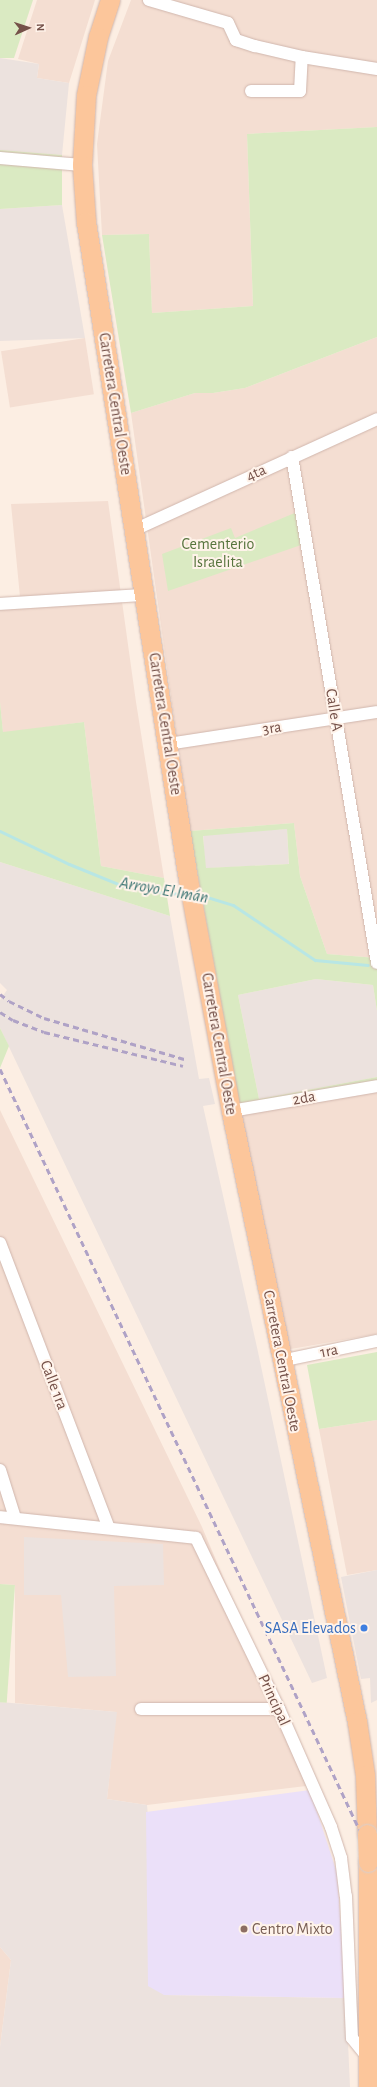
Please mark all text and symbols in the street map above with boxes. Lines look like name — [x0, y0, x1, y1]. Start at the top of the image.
north arrow — [8, 8, 48, 48]
text: N — [35, 23, 46, 31]
street label: Carretera Central Oeste — [94, 331, 136, 477]
street label: 4ta — [243, 460, 269, 486]
park label: Cementerio Israelita — [182, 534, 254, 572]
street label: Carretera Central Oeste — [144, 651, 186, 797]
street label: Calle A — [321, 687, 347, 733]
street label: 3ra — [261, 717, 283, 739]
water label: Arroyo El Imán — [118, 872, 210, 908]
street label: Carretera Central Oeste — [197, 971, 241, 1117]
street label: 2da — [291, 1087, 317, 1109]
street label: Carretera Central Oeste — [259, 1288, 305, 1434]
street label: 1ra — [318, 1340, 340, 1362]
street label: Calle 1ra — [36, 1358, 72, 1412]
place label: SASA Elevados — [265, 1618, 356, 1638]
marker: SASA Elevados — [359, 1623, 369, 1633]
street label: Principal — [254, 1671, 294, 1729]
place label: Centro Mixto — [252, 1919, 333, 1939]
marker: Centro Mixto — [239, 1924, 249, 1934]

